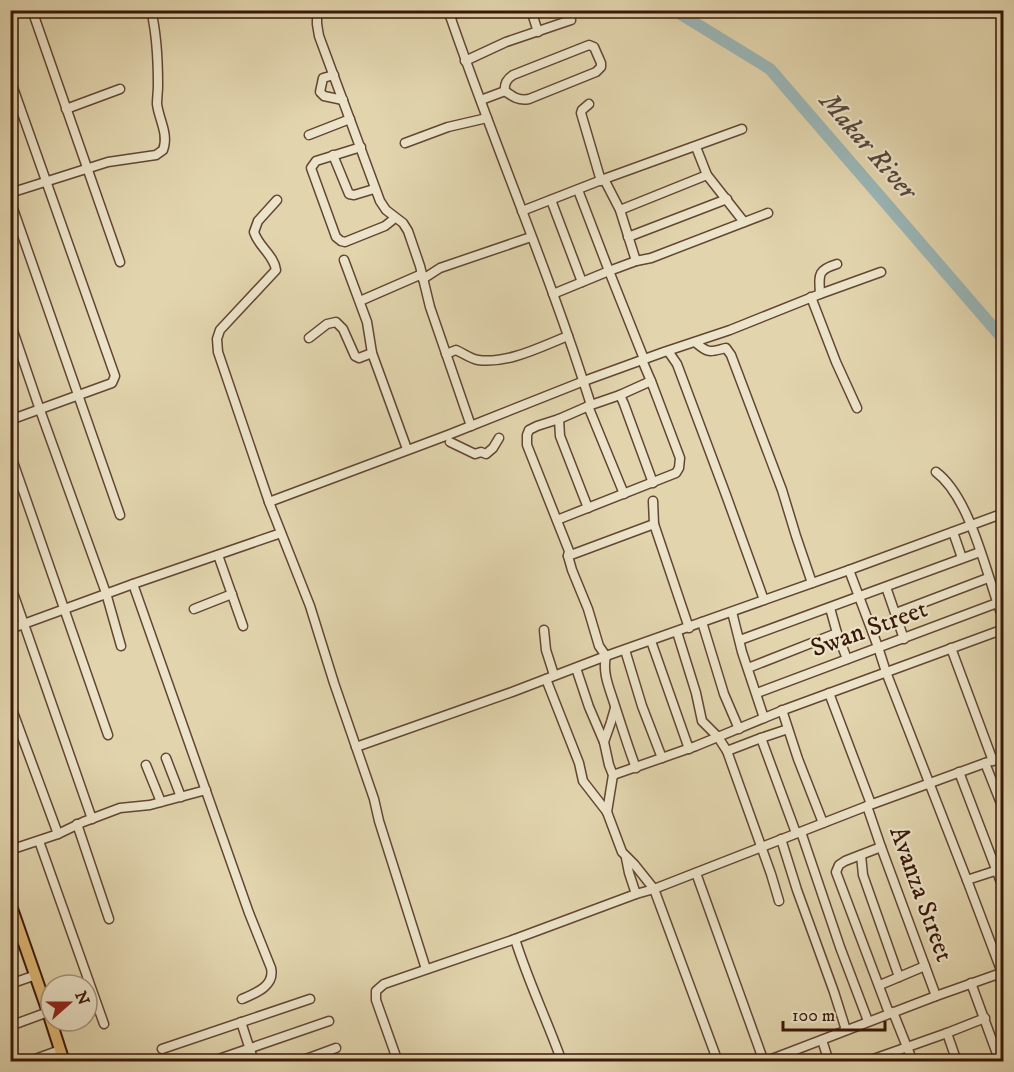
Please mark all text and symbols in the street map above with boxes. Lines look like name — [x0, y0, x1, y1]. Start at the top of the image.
water label: Makar River — [811, 84, 925, 208]
street label: Swan Street — [806, 593, 932, 665]
street label: Avanza Street — [881, 822, 961, 966]
north arrow — [39, 973, 99, 1033]
text: N — [70, 988, 94, 1008]
scale bar — [783, 994, 885, 1032]
text: 100 m — [792, 1005, 835, 1027]

